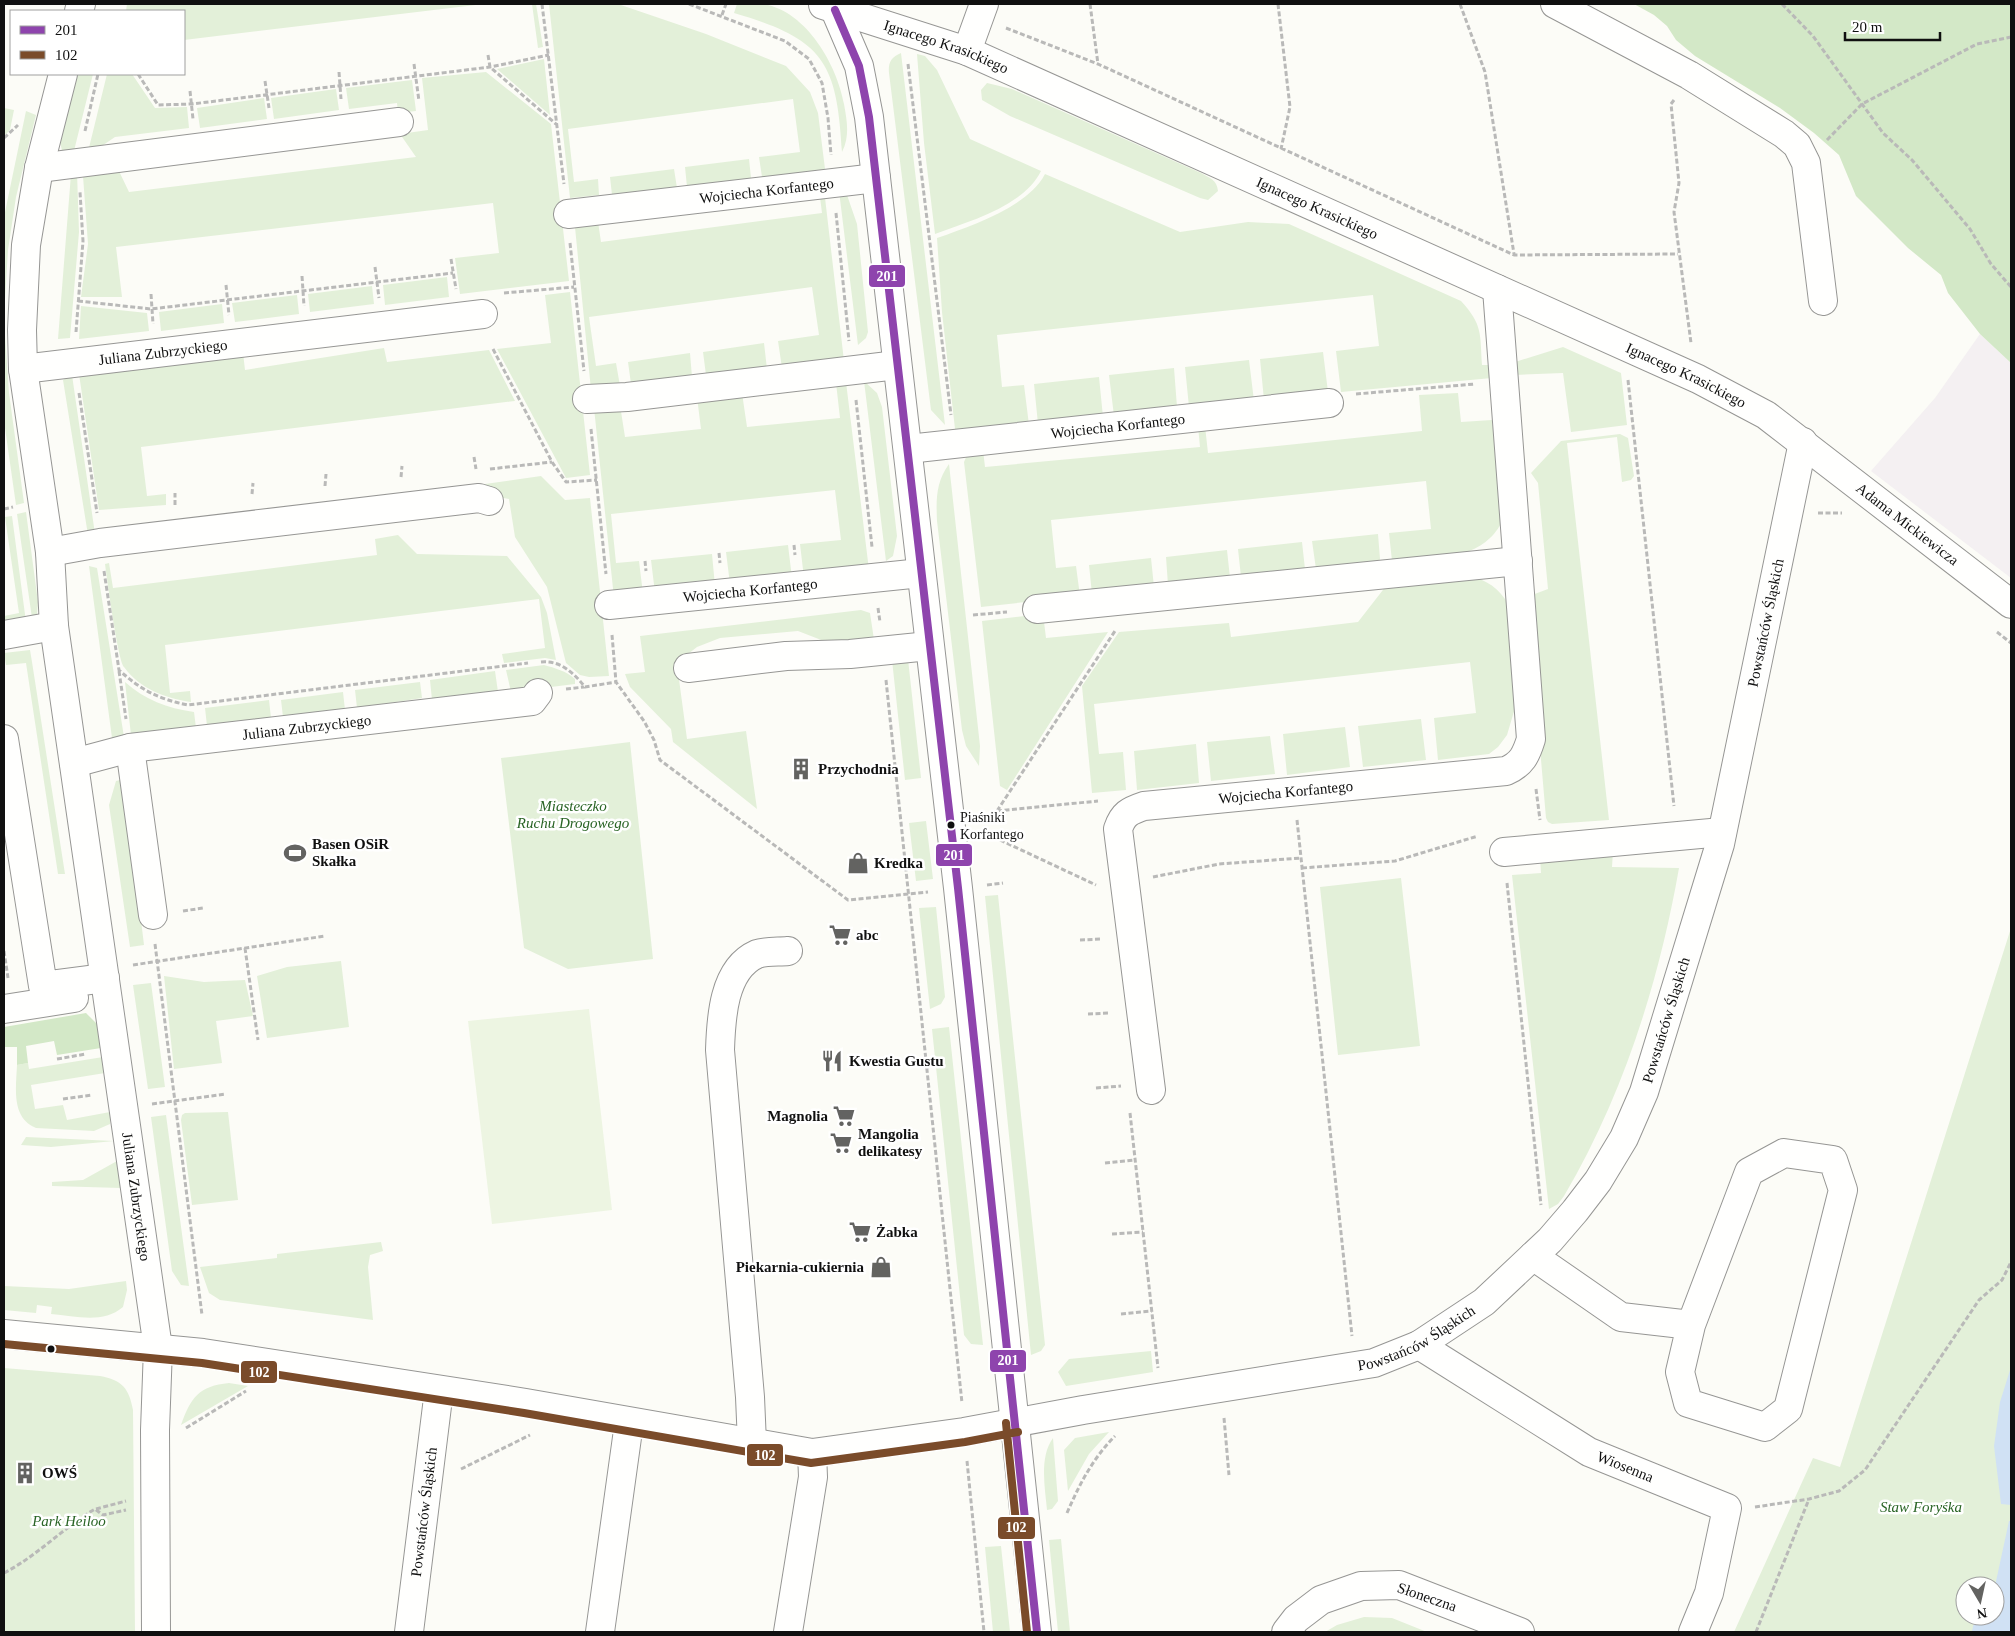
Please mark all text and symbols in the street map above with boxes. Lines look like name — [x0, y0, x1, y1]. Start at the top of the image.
legend — [10, 10, 185, 75]
scale bar — [1845, 10, 1940, 42]
street label: Ignacego Krasickiego — [882, 17, 1011, 77]
text: 20 m — [1852, 19, 1883, 35]
text: 201 — [55, 22, 78, 38]
text: 102 — [55, 47, 78, 63]
street label: Ignacego Krasickiego — [1254, 174, 1380, 242]
street label: Wojciecha Korfantego — [699, 175, 835, 207]
line badge: 201 — [868, 264, 906, 288]
text: 201 — [877, 269, 898, 284]
street label: Juliana Zubrzyckiego — [98, 337, 228, 368]
street label: Ignacego Krasickiego — [1624, 340, 1749, 411]
street label: Wojciecha Korfantego — [1050, 411, 1186, 441]
street label: Adama Mickiewicza — [1853, 480, 1962, 569]
street label: Powstańców Śląskich — [1745, 557, 1787, 688]
street label: Wojciecha Korfantego — [682, 576, 818, 605]
street label: Juliana Zubrzyckiego — [242, 712, 372, 743]
building icon: Przychodnia — [788, 756, 814, 782]
place label: Przychodnia — [818, 761, 899, 777]
street label: Wojciecha Korfantego — [1218, 778, 1354, 807]
park label: Miasteczko Ruchu Drogowego — [516, 798, 630, 831]
place label: Piaśniki Korfantego — [960, 810, 1024, 842]
marker: Piaśniki Korfantego — [946, 820, 956, 830]
place label: Basen OSiR Skałka — [312, 836, 389, 869]
sports icon: Basen OSiR Skałka — [282, 840, 308, 866]
line badge: 201 — [935, 843, 973, 867]
text: 201 — [944, 848, 965, 863]
shop icon: Kredka — [845, 850, 871, 876]
place label: Kredka — [874, 855, 923, 871]
supermarket icon: abc — [827, 922, 853, 948]
place label: abc — [856, 927, 879, 943]
street label: Powstańców Śląskich — [1639, 955, 1693, 1085]
restaurant icon: Kwestia Gustu — [819, 1048, 845, 1074]
place label: Kwestia Gustu — [849, 1053, 944, 1069]
supermarket icon: Magnolia — [831, 1103, 857, 1129]
place label: Magnolia — [767, 1108, 828, 1124]
place label: Mangolia delikatesy — [858, 1126, 923, 1159]
supermarket icon: Mangolia delikatesy — [828, 1130, 854, 1156]
street label: Juliana Zubrzyckiego — [119, 1132, 153, 1262]
supermarket icon: Żabka — [847, 1219, 873, 1245]
place label: Żabka — [876, 1224, 918, 1240]
shop icon: Piekarnia-cukiernia — [868, 1254, 894, 1280]
place label: Piekarnia-cukiernia — [736, 1259, 864, 1275]
street label: Powstańców Śląskich — [1356, 1302, 1478, 1374]
unlabelled marker — [46, 1344, 56, 1354]
line badge: 201 — [989, 1349, 1027, 1373]
text: 201 — [998, 1353, 1019, 1368]
line badge: 102 — [240, 1360, 278, 1384]
text: 102 — [249, 1365, 270, 1380]
line badge: 102 — [746, 1443, 784, 1467]
street label: Powstańców Śląskich — [408, 1446, 440, 1578]
text: 102 — [755, 1448, 776, 1463]
street label: Wiosenna — [1595, 1448, 1656, 1485]
building icon: OWŚ — [12, 1460, 38, 1486]
place label: OWŚ — [42, 1465, 77, 1481]
park label: Staw Foryśka — [1880, 1499, 1962, 1515]
park label: Park Heiloo — [31, 1513, 106, 1529]
line badge: 102 — [997, 1516, 1036, 1540]
text: 102 — [1006, 1520, 1027, 1535]
north arrow — [1955, 1576, 2005, 1626]
street label: Słoneczna — [1395, 1579, 1459, 1615]
text: N — [1976, 1605, 1988, 1622]

